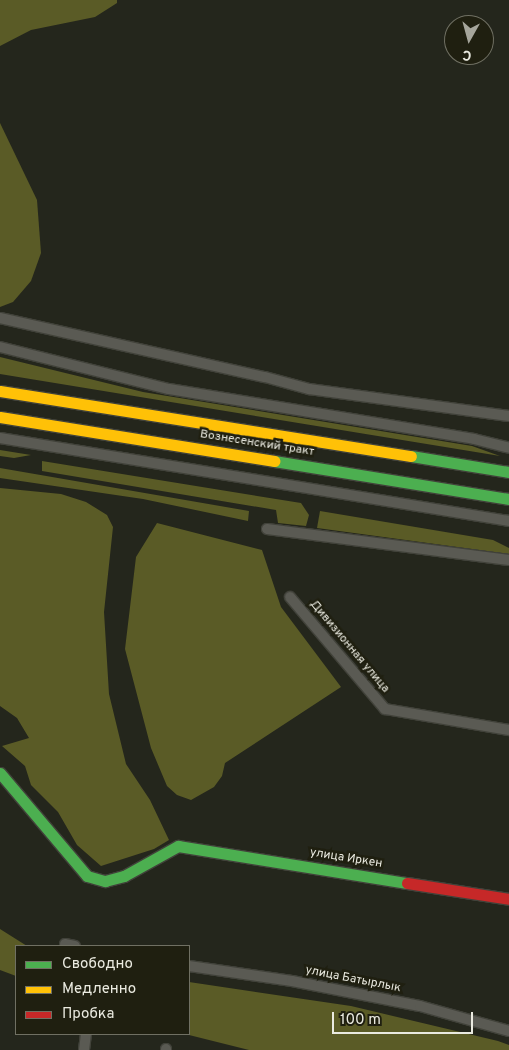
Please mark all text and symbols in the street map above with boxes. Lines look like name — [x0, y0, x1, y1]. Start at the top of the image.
north arrow — [444, 15, 494, 65]
text: С — [462, 45, 473, 63]
street label: Вознесенский тракт — [199, 428, 315, 460]
street label: Дивизионная улица — [306, 598, 392, 696]
street label: улица Иркен — [309, 846, 383, 872]
legend — [15, 945, 190, 1035]
text: Свободно — [62, 955, 133, 974]
street label: улица Батырлык — [304, 964, 402, 996]
text: Медленно — [62, 980, 136, 999]
scale bar — [334, 1002, 475, 1034]
text: Пробка — [62, 1005, 114, 1024]
text: 100 m — [340, 1011, 381, 1030]

